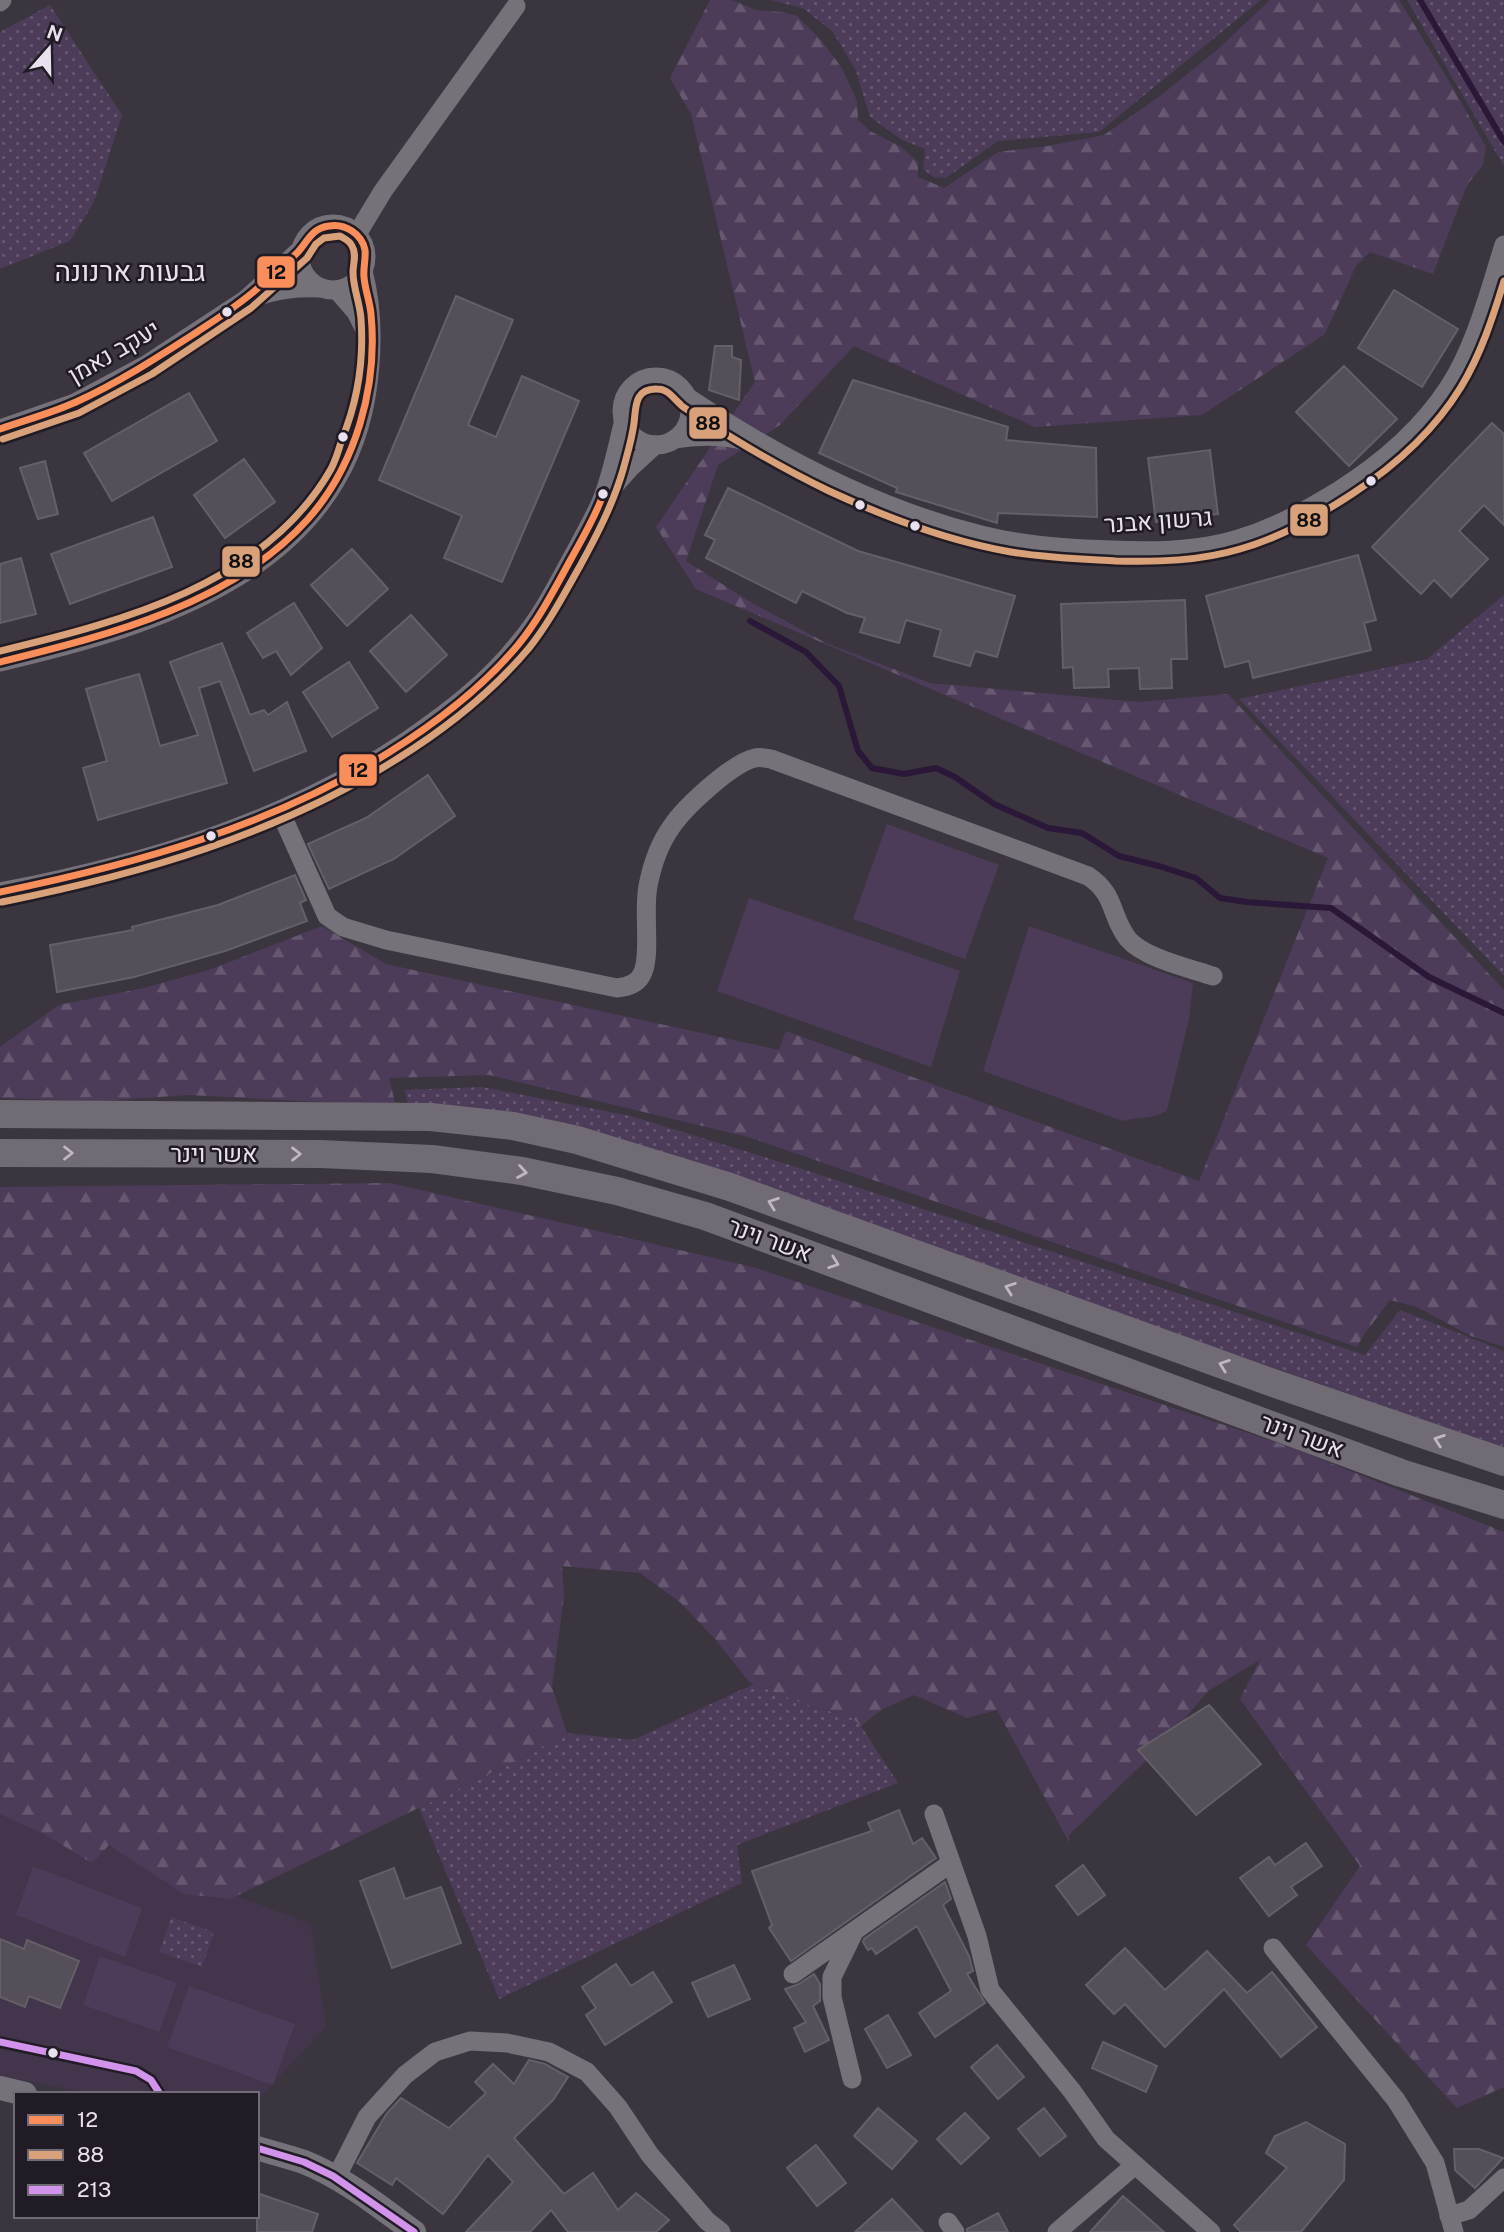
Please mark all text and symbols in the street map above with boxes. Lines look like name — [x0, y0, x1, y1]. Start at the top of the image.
north arrow — [14, 14, 84, 84]
text: N — [44, 20, 66, 46]
district label: גבעות ארנונה — [54, 254, 206, 287]
line badge: 12 — [256, 255, 296, 289]
text: 12 — [266, 261, 286, 283]
unlabelled marker — [220, 305, 234, 319]
street label: יעקב נאמן — [63, 314, 164, 388]
line badge: 88 — [688, 406, 728, 440]
text: 88 — [695, 412, 721, 434]
unlabelled marker — [336, 430, 350, 444]
unlabelled marker — [1364, 474, 1378, 488]
unlabelled marker — [596, 487, 610, 501]
unlabelled marker — [853, 498, 867, 512]
street label: גרשון אבנר — [1103, 502, 1213, 538]
line badge: 88 — [1289, 503, 1329, 537]
text: 88 — [1296, 509, 1322, 531]
unlabelled marker — [908, 519, 922, 533]
line badge: 88 — [221, 545, 261, 578]
text: 88 — [228, 550, 254, 572]
line badge: 12 — [338, 753, 378, 787]
text: 12 — [348, 759, 368, 781]
unlabelled marker — [204, 829, 218, 843]
street label: אשר וינר — [171, 1139, 257, 1167]
one-way arrow — [63, 1145, 74, 1161]
one-way arrow — [291, 1146, 301, 1162]
one-way arrow — [516, 1164, 528, 1179]
one-way arrow — [768, 1197, 780, 1211]
street label: אשר וינר — [725, 1211, 816, 1267]
one-way arrow — [827, 1255, 839, 1269]
one-way arrow — [1005, 1282, 1017, 1296]
one-way arrow — [1219, 1359, 1231, 1373]
street label: אשר וינר — [1257, 1407, 1348, 1463]
one-way arrow — [1434, 1434, 1446, 1448]
unlabelled marker — [46, 2046, 60, 2060]
legend — [14, 2092, 259, 2218]
text: 12 — [77, 2107, 98, 2132]
text: 88 — [77, 2142, 104, 2167]
text: 213 — [77, 2177, 111, 2202]

